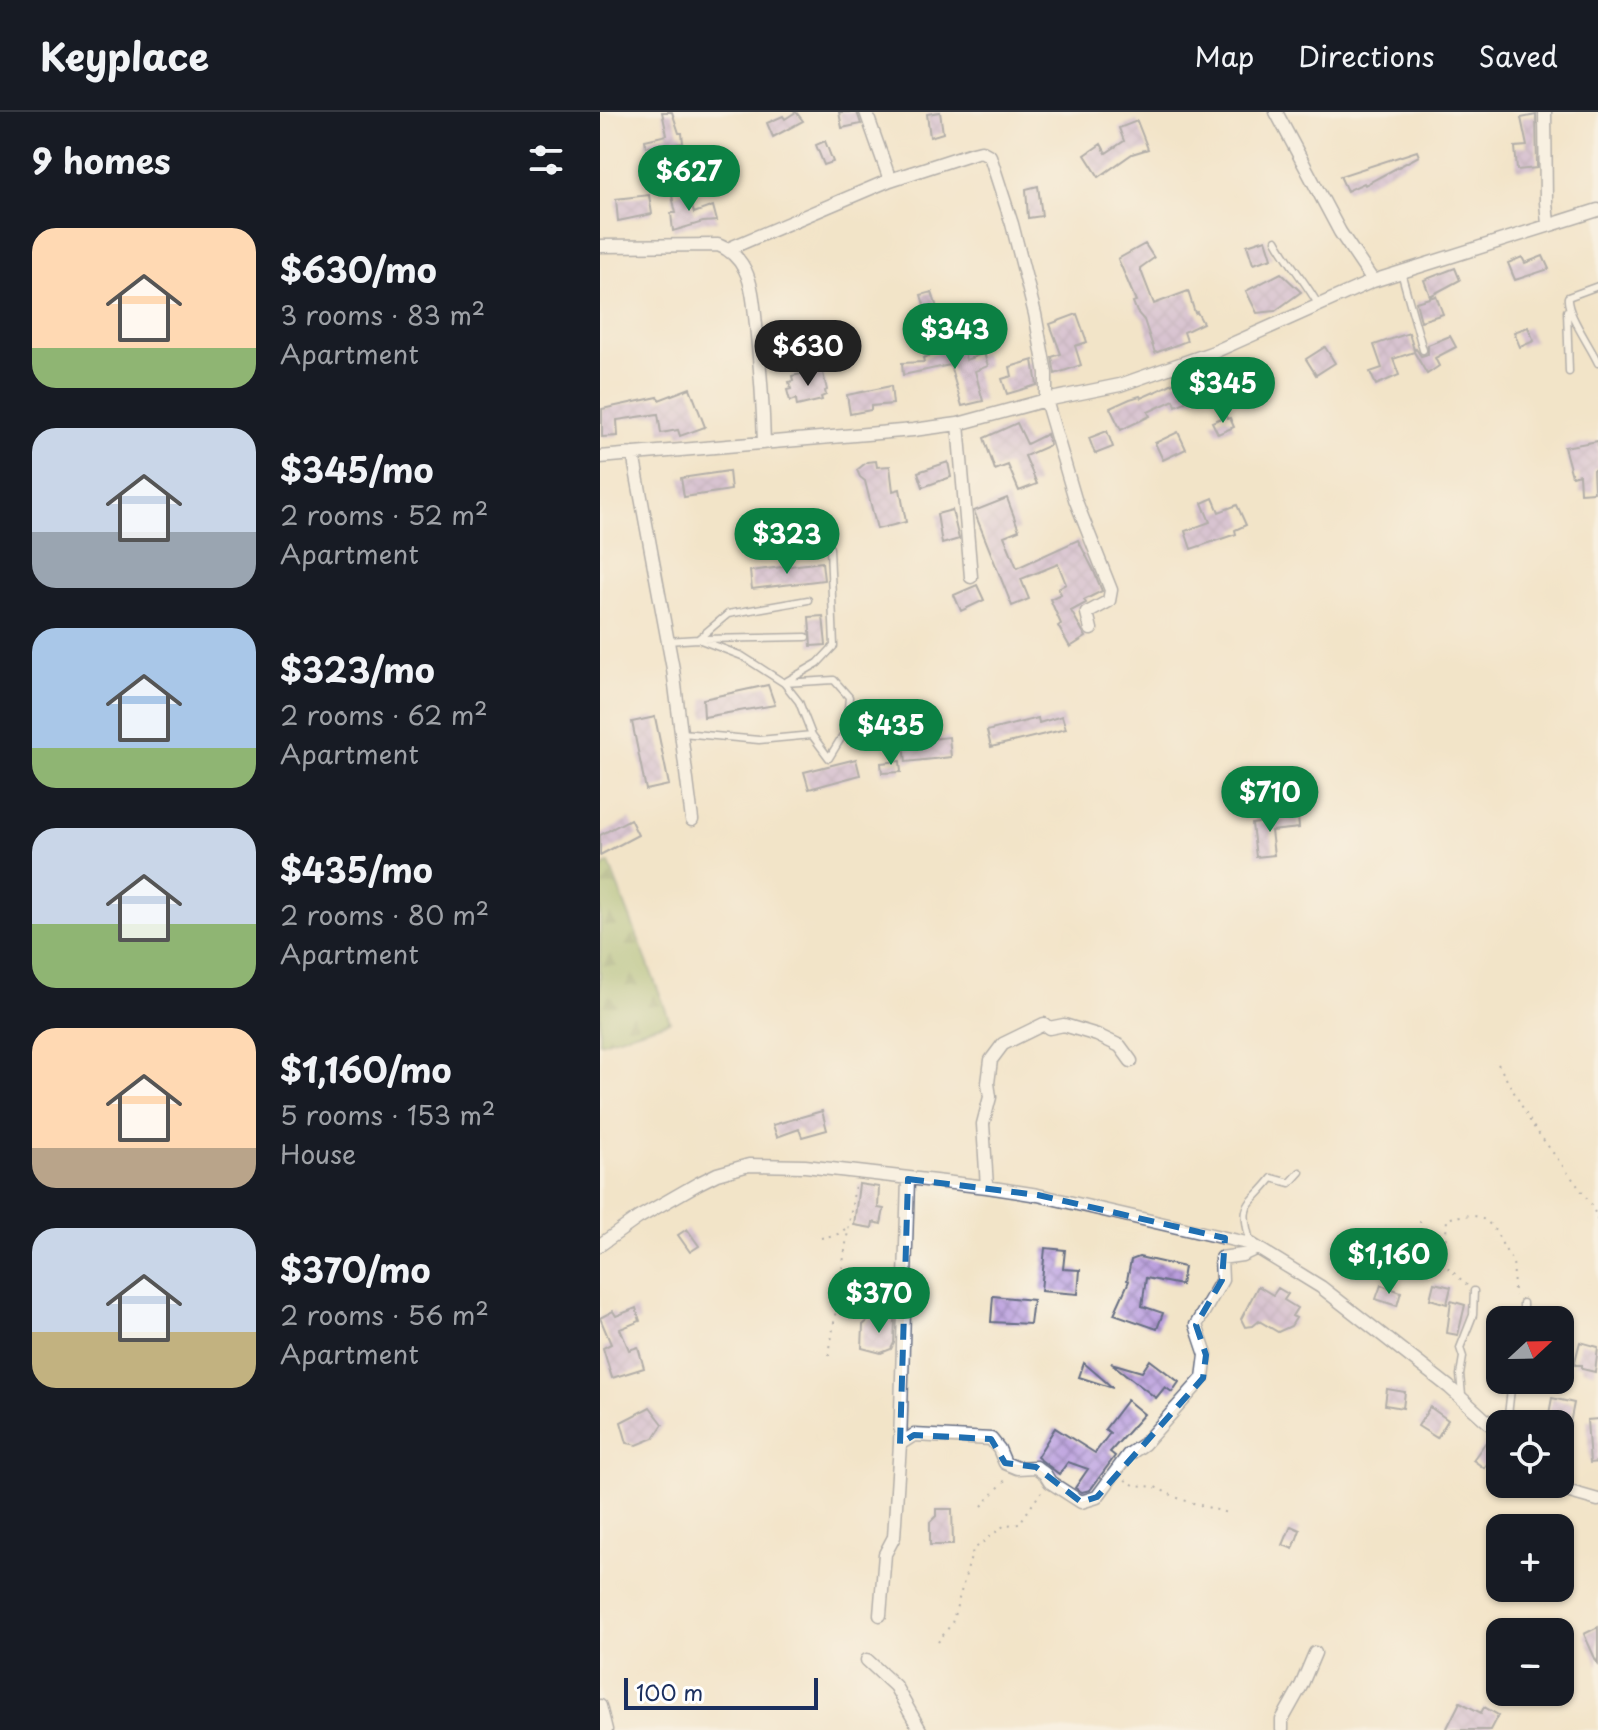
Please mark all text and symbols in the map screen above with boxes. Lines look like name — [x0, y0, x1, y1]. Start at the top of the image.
text: Keyplace — [40, 27, 209, 84]
text: Map — [1195, 34, 1254, 77]
text: Directions — [1298, 34, 1435, 77]
text: Saved — [1479, 34, 1558, 77]
text: 9 homes — [32, 134, 171, 186]
icon: filters — [524, 138, 568, 182]
pin: $627 — [642, 145, 736, 213]
text: $627 — [656, 151, 722, 190]
text: $630/mo — [280, 243, 437, 295]
icon: home — [96, 260, 192, 356]
text: 3 rooms · 83 m² — [280, 295, 485, 334]
pin: $343 — [908, 303, 1002, 371]
text: $343 — [921, 309, 989, 348]
pin: $630 — [761, 320, 855, 388]
text: $630 — [772, 326, 844, 365]
text: Apartment — [280, 334, 419, 373]
pin: $345 — [1176, 357, 1270, 425]
text: $345 — [1189, 363, 1257, 402]
text: $345/mo — [280, 443, 433, 495]
icon: home — [96, 460, 192, 556]
text: 2 rooms · 52 m² — [280, 495, 488, 534]
pin: $323 — [740, 508, 834, 576]
text: $323 — [752, 514, 822, 553]
text: Apartment — [280, 534, 419, 573]
text: $323/mo — [280, 643, 435, 695]
icon: home — [96, 660, 192, 756]
text: 2 rooms · 62 m² — [280, 695, 488, 734]
pin: $435 — [844, 699, 938, 767]
text: $435 — [857, 705, 925, 744]
text: Apartment — [280, 734, 419, 773]
pin: $710 — [1223, 766, 1317, 834]
text: $710 — [1239, 772, 1301, 811]
text: $435/mo — [280, 843, 433, 895]
icon: home — [96, 860, 192, 956]
text: 2 rooms · 80 m² — [280, 895, 489, 934]
text: Apartment — [280, 934, 419, 973]
text: $1,160/mo — [280, 1043, 452, 1095]
icon: home — [96, 1060, 192, 1156]
text: 5 rooms · 153 m² — [280, 1095, 495, 1134]
text: House — [280, 1134, 356, 1173]
pin: $1,160 — [1324, 1228, 1454, 1296]
text: $1,160 — [1348, 1234, 1430, 1273]
text: $370/mo — [280, 1243, 431, 1295]
icon: home — [96, 1260, 192, 1356]
pin: $370 — [832, 1267, 926, 1335]
text: $370 — [846, 1273, 912, 1312]
text: 2 rooms · 56 m² — [280, 1295, 489, 1334]
north arrow — [1486, 1306, 1574, 1394]
map controls — [1486, 1306, 1574, 1706]
text: Apartment — [280, 1334, 419, 1373]
button: locate — [1486, 1410, 1574, 1498]
button: + — [1486, 1514, 1574, 1602]
button: − — [1486, 1618, 1574, 1706]
scale bar — [624, 1674, 818, 1710]
text: 100 m — [636, 1675, 703, 1708]

